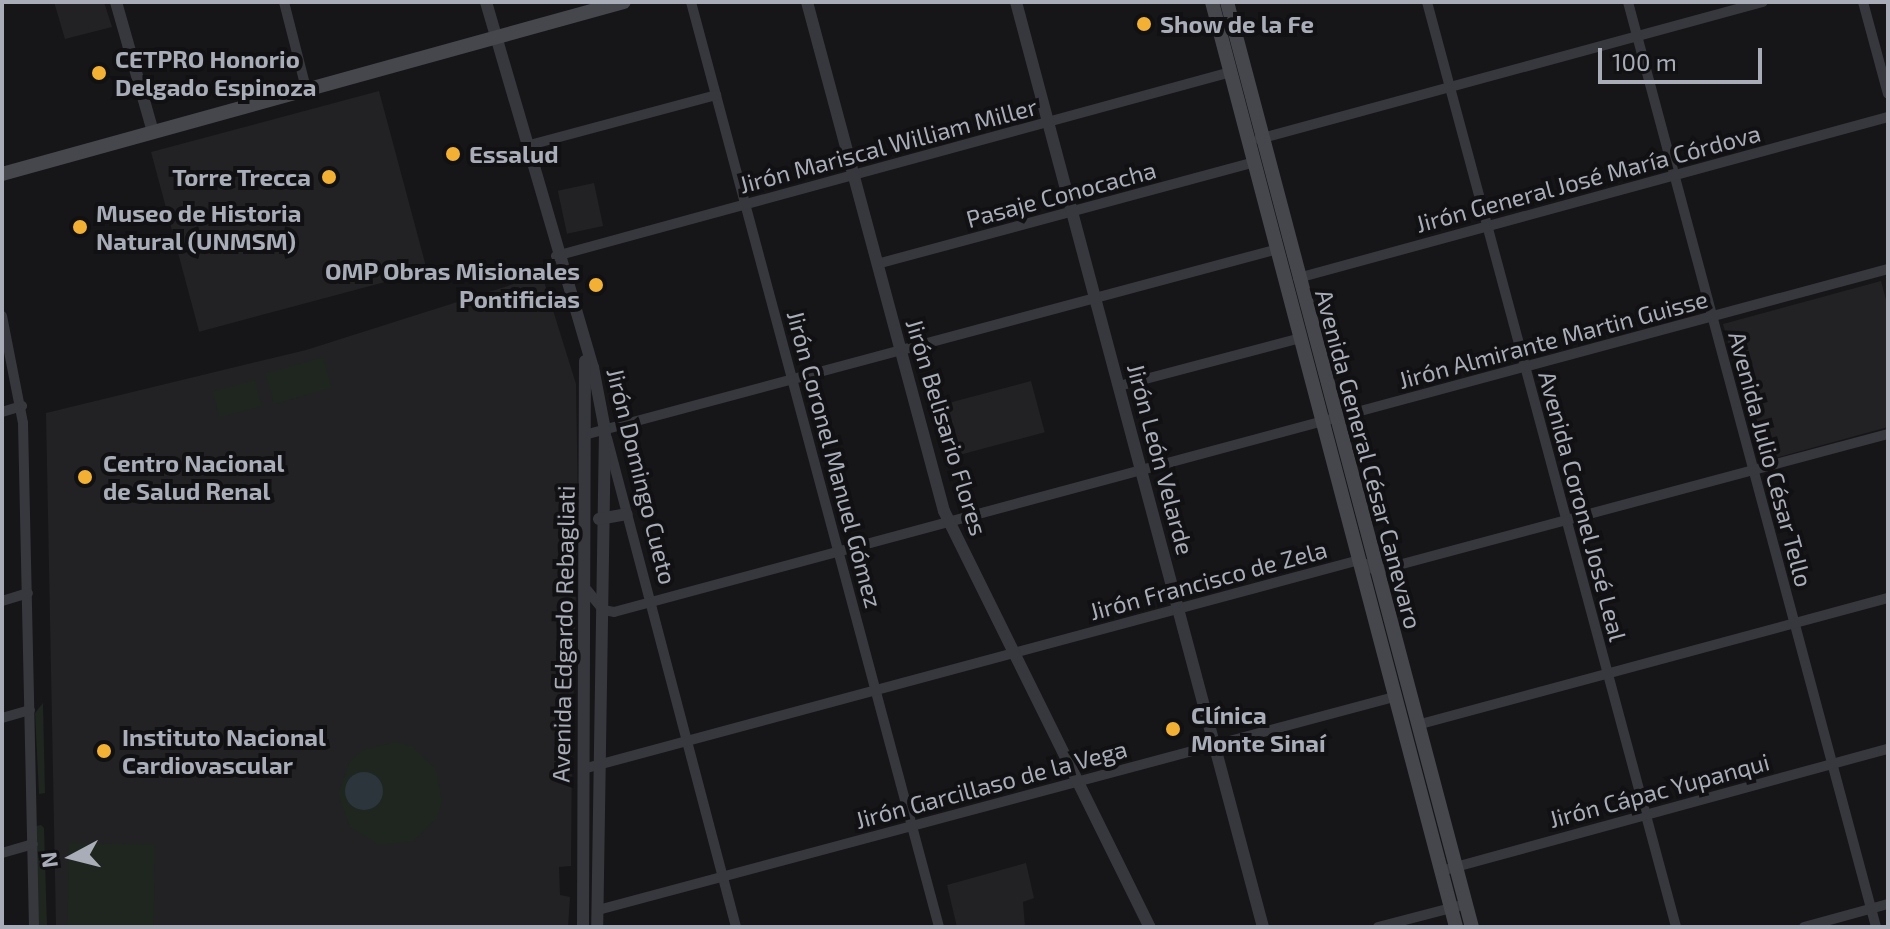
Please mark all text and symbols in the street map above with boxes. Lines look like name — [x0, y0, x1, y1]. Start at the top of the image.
place label: Show de la Fe — [1160, 10, 1314, 38]
marker: Show de la Fe — [1135, 15, 1153, 33]
scale bar — [1602, 32, 1766, 82]
place label: CETPRO Honorio Delgado Espinoza — [115, 45, 317, 101]
text: 100 m — [1612, 47, 1677, 76]
marker: CETPRO Honorio Delgado Espinoza — [90, 64, 108, 82]
street label: Jirón Mariscal William Miller — [736, 91, 1040, 199]
street label: Jirón General José María Córdova — [1412, 118, 1764, 238]
place label: Essalud — [469, 140, 558, 168]
marker: Essalud — [444, 145, 462, 163]
street label: Pasaje Conocacha — [963, 155, 1159, 233]
place label: Torre Trecca — [172, 163, 311, 191]
marker: Torre Trecca — [318, 166, 340, 188]
place label: Museo de Historia Natural (UNMSM) — [96, 199, 301, 255]
marker: Museo de Historia Natural (UNMSM) — [71, 218, 89, 236]
place label: OMP Obras Misionales Pontificias — [325, 257, 580, 313]
marker: OMP Obras Misionales Pontificias — [587, 276, 605, 294]
street label: Jirón Almirante Martin Guisse — [1395, 284, 1711, 394]
street label: Avenida General César Canevaro — [1310, 286, 1428, 632]
street label: Jirón Coronel Manuel Gómez — [781, 307, 889, 611]
street label: Jirón Belisario Flores — [900, 315, 994, 539]
street label: Avenida Julio César Tello — [1723, 327, 1819, 591]
street label: Jirón León Velarde — [1122, 360, 1200, 558]
street label: Jirón Domingo Cueto — [601, 365, 683, 587]
street label: Avenida Coronel José Leal — [1533, 367, 1633, 645]
place label: Centro Nacional de Salud Renal — [103, 449, 284, 505]
marker: Centro Nacional de Salud Renal — [74, 466, 96, 488]
street label: Avenida Edgardo Rebagliati — [546, 485, 580, 783]
street label: Jirón Francisco de Zela — [1086, 534, 1330, 626]
place label: Clínica Monte Sinaí — [1191, 701, 1326, 757]
marker: Clínica Monte Sinaí — [1162, 718, 1184, 740]
place label: Instituto Nacional Cardiovascular — [122, 723, 326, 779]
street label: Jirón Garcillaso de la Vega — [852, 734, 1130, 834]
marker: Instituto Nacional Cardiovascular — [93, 740, 115, 762]
street label: Jirón Cápac Yupanqui — [1545, 747, 1773, 833]
north arrow — [32, 817, 112, 897]
text: N — [34, 850, 62, 869]

